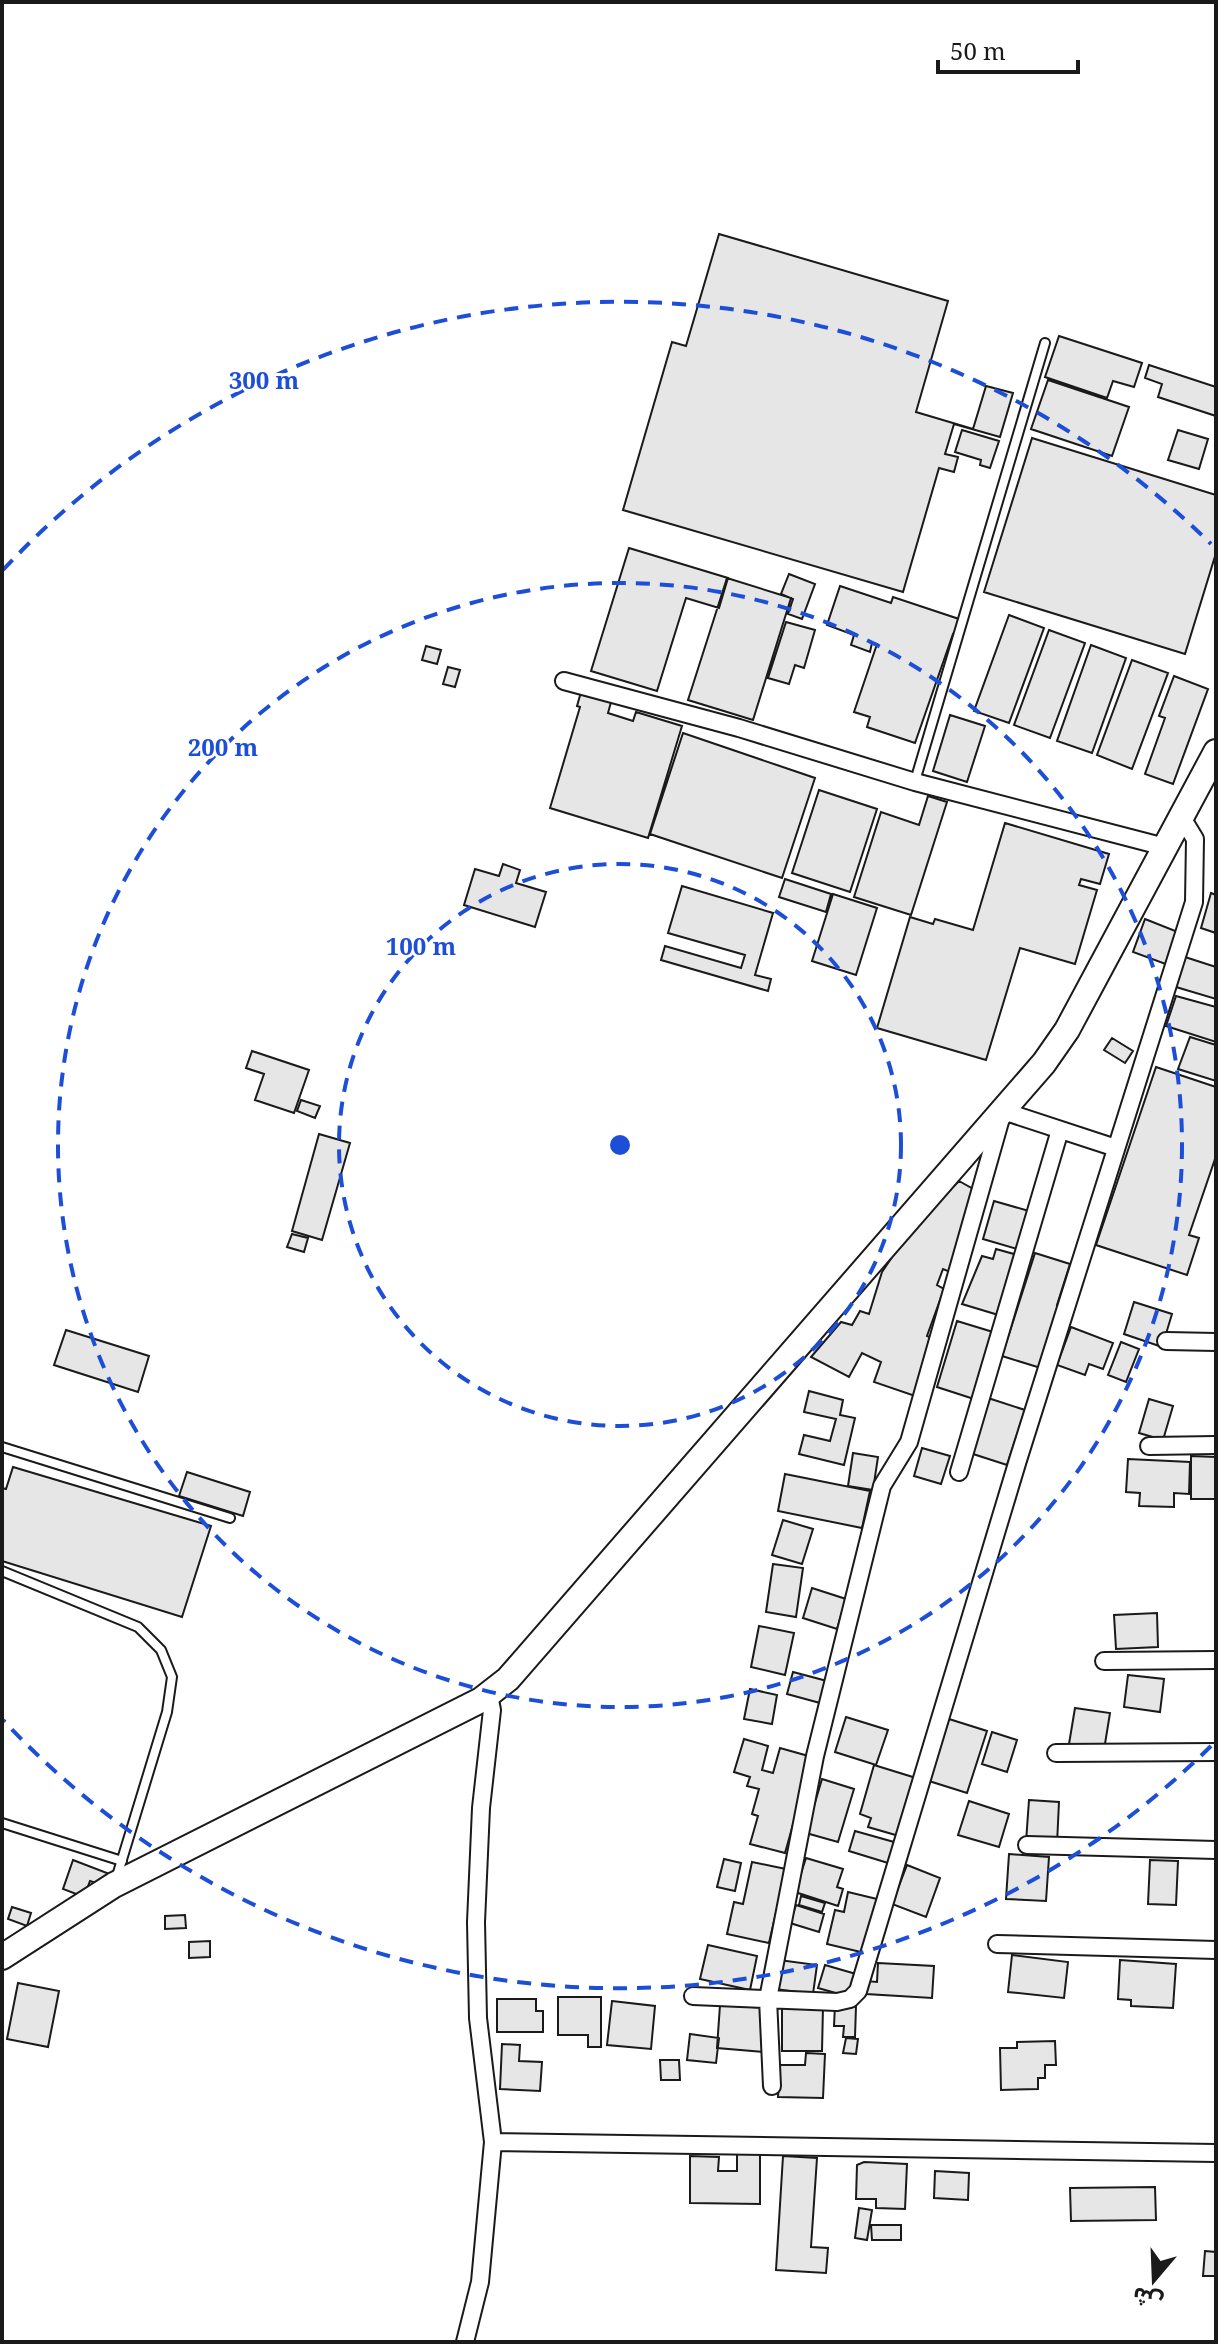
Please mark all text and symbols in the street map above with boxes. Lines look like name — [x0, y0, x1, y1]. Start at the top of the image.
scale bar — [938, 24, 1078, 74]
text: 50 m — [950, 34, 1006, 67]
text: 300 m — [229, 363, 300, 396]
text: 200 m — [188, 730, 259, 763]
text: 100 m — [386, 929, 457, 962]
centre of rings — [606, 1131, 634, 1159]
north arrow — [1114, 2240, 1194, 2320]
text: ش — [1128, 2281, 1166, 2319]

